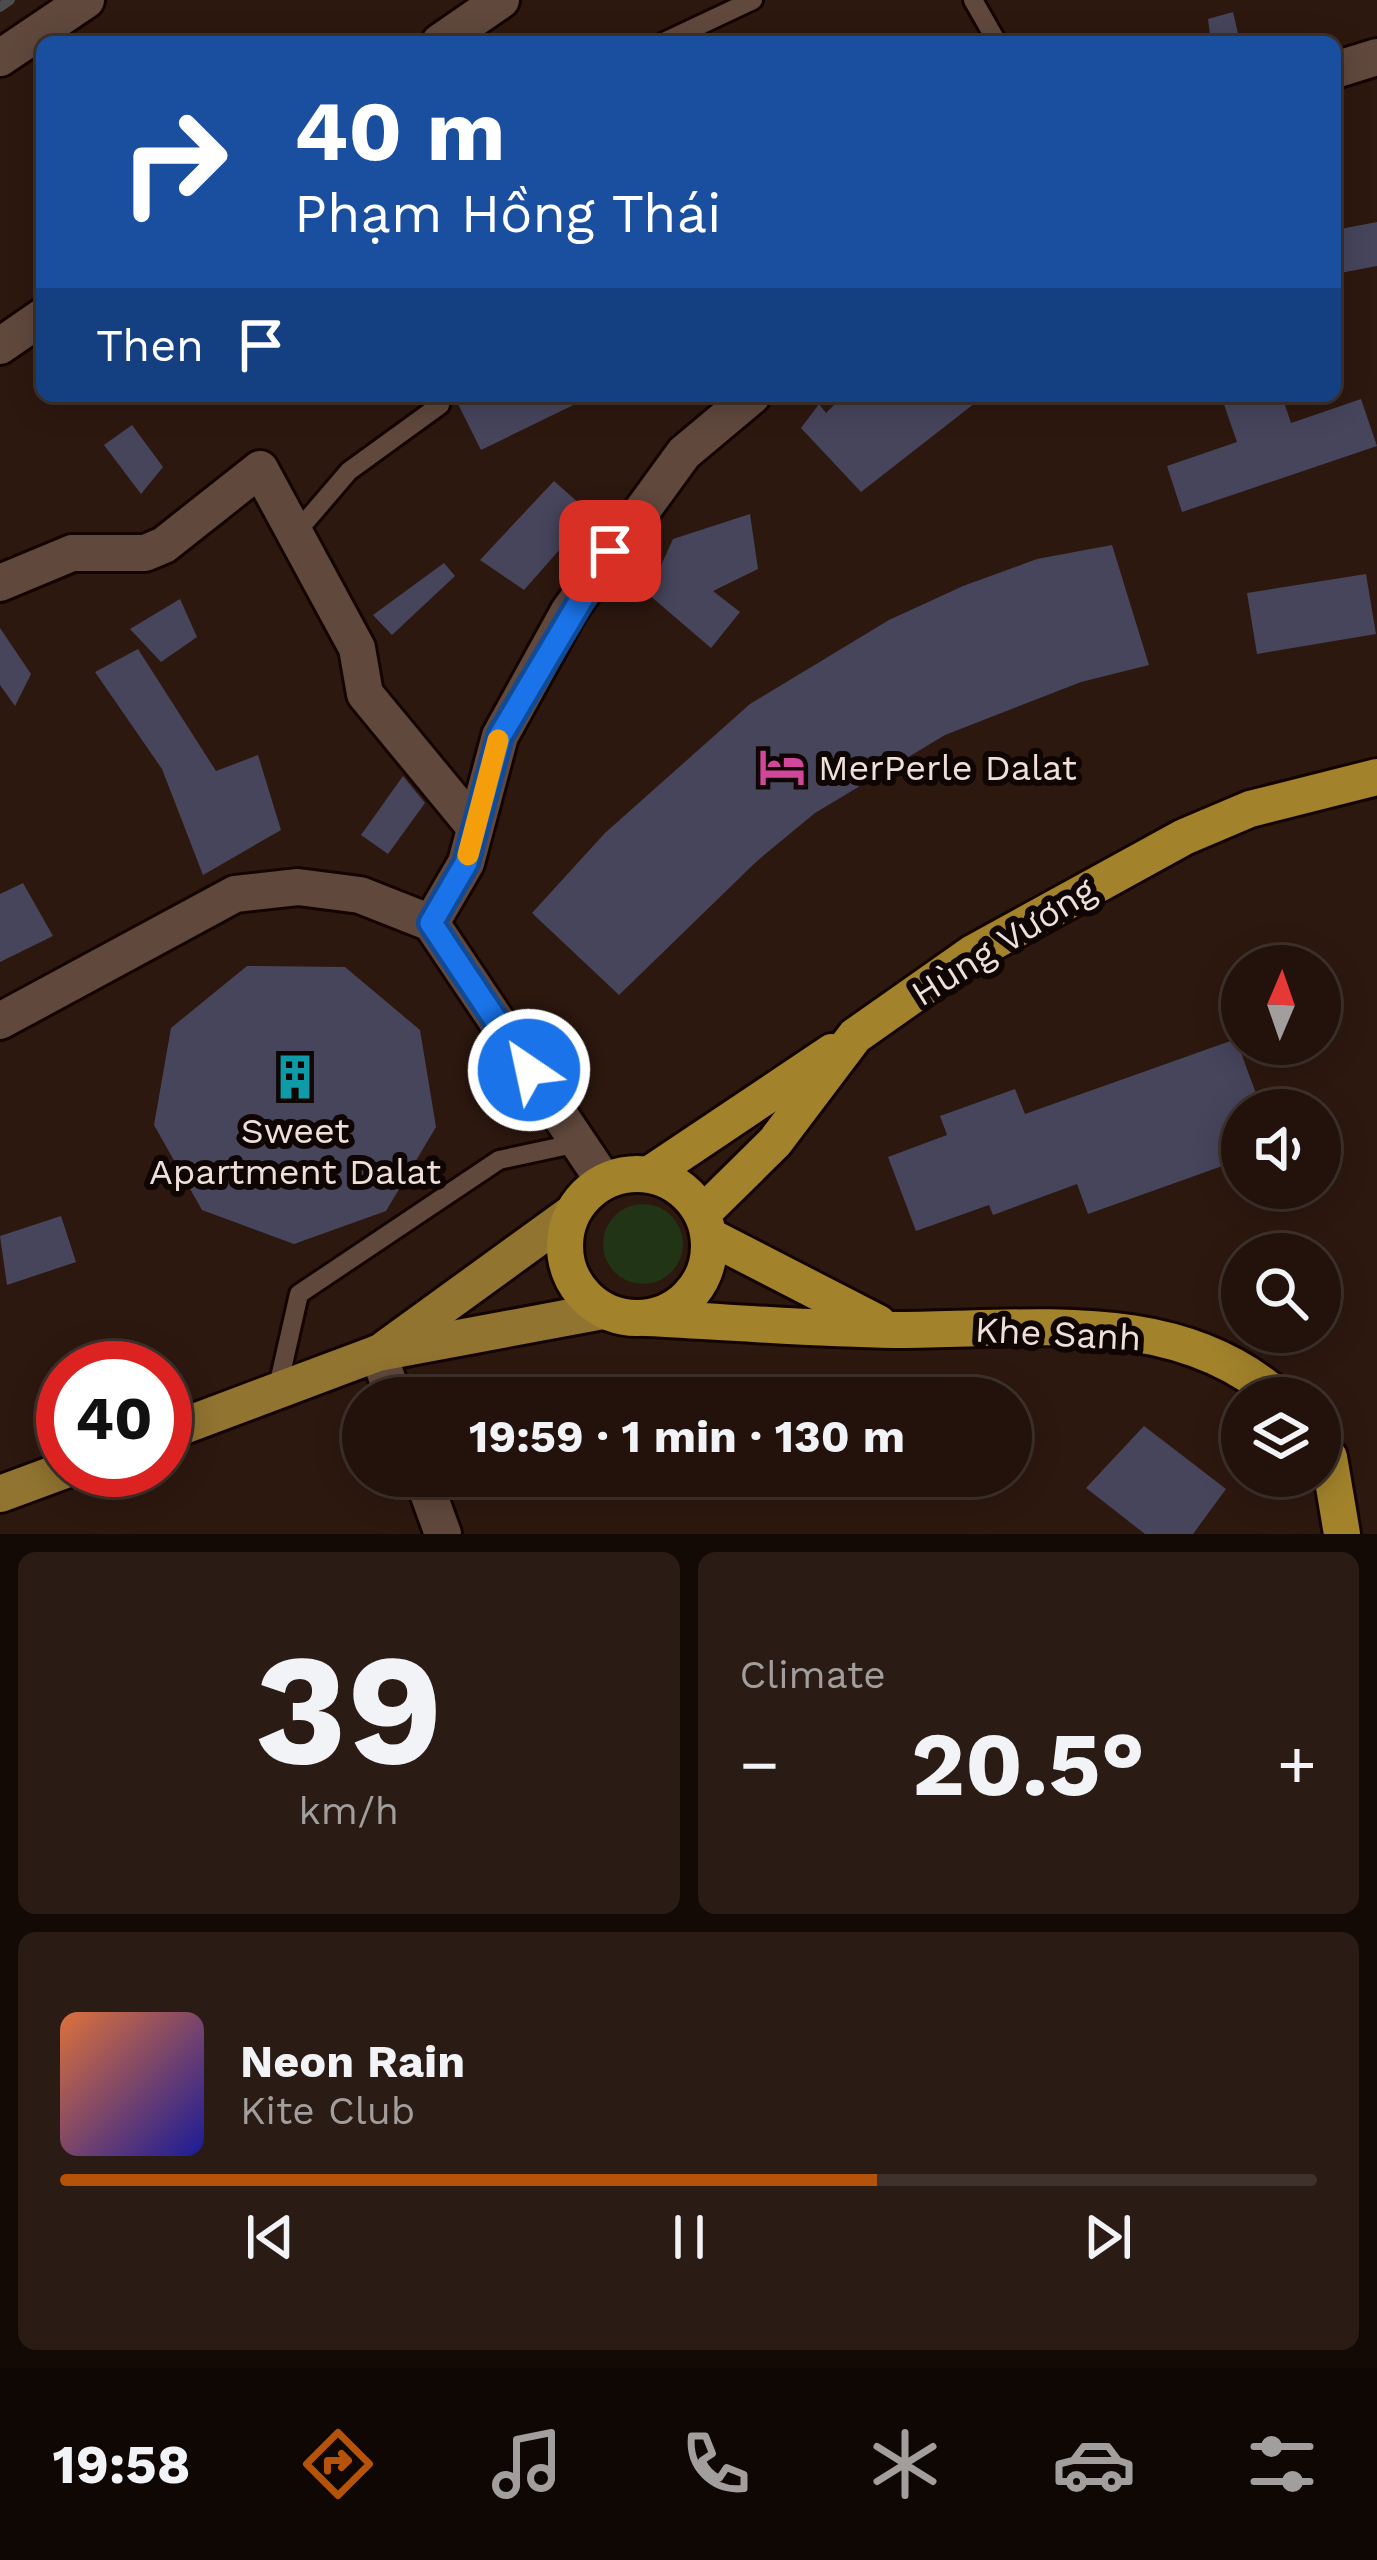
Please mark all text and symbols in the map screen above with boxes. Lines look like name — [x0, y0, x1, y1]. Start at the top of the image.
text: 40 m — [294, 82, 505, 180]
icon: right — [96, 84, 252, 240]
text: Phạm Hồng Thái — [294, 182, 721, 245]
icon: arrive — [228, 312, 294, 378]
text: Then — [96, 319, 204, 372]
pin — [559, 500, 661, 602]
icon: arrive — [577, 518, 643, 584]
hotel icon: MerPerle Dalat — [757, 742, 807, 792]
place label: MerPerle Dalat — [818, 747, 1077, 789]
street label: Hùng Vương — [904, 868, 1104, 1015]
north arrow — [1221, 945, 1341, 1065]
map controls — [1221, 945, 1341, 1497]
position arrow — [466, 1007, 592, 1133]
building icon: Sweet Apartment Dalat — [270, 1052, 320, 1102]
button: sound — [1221, 1089, 1341, 1209]
place label: Sweet Apartment Dalat — [149, 1110, 441, 1193]
button: search — [1221, 1233, 1341, 1353]
street label: Khe Sanh — [974, 1309, 1142, 1359]
speed limit sign: 40 — [36, 1341, 192, 1497]
button: layers — [1221, 1377, 1341, 1497]
text: 19:59 · 1 min · 130 m — [469, 1410, 905, 1463]
text: 39 — [254, 1618, 443, 1801]
text: Climate — [740, 1652, 886, 1697]
text: 20.5° — [911, 1711, 1145, 1817]
text: − — [740, 1726, 779, 1803]
text: + — [1277, 1726, 1317, 1803]
text: km/h — [299, 1788, 399, 1833]
text: Neon Rain — [240, 2035, 465, 2088]
text: Kite Club — [240, 2088, 415, 2133]
icon: previous — [237, 2204, 303, 2270]
icon: pause — [656, 2204, 722, 2270]
icon: next — [1075, 2204, 1141, 2270]
icon: directions — [296, 2422, 380, 2506]
icon: music — [485, 2422, 569, 2506]
icon: phone — [674, 2422, 758, 2506]
icon: climate — [863, 2422, 947, 2506]
icon: car — [1052, 2422, 1136, 2506]
icon: filters — [1240, 2422, 1324, 2506]
text: 19:58 — [52, 2433, 191, 2496]

